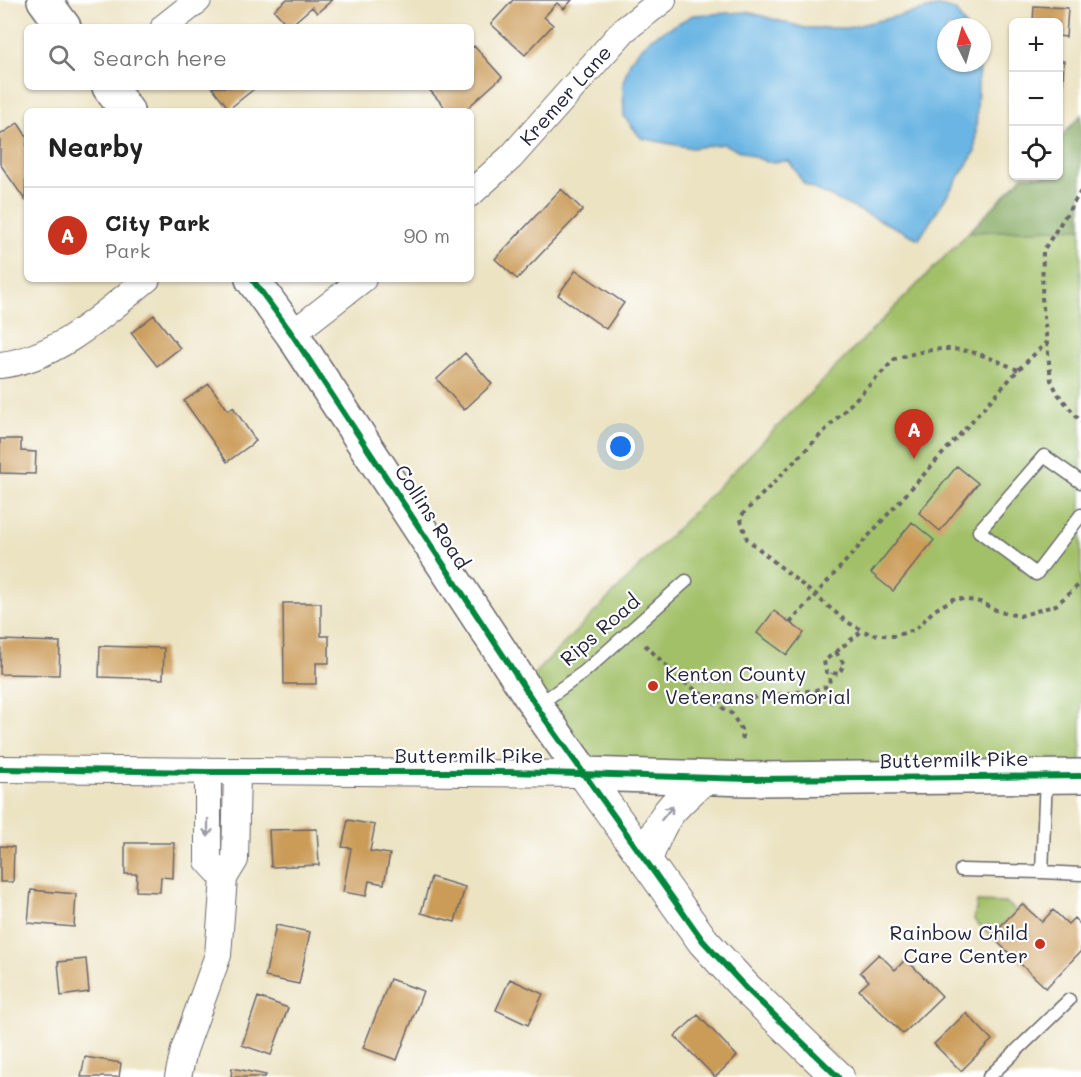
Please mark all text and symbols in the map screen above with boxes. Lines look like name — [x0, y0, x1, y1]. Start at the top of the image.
north arrow — [937, 18, 991, 72]
map controls — [1009, 18, 1063, 180]
button: + — [1009, 18, 1063, 72]
search box — [24, 24, 474, 90]
street label: Kremer Lane — [513, 39, 616, 151]
icon: search — [45, 41, 78, 74]
text: Search here — [93, 43, 227, 72]
button: − — [1009, 72, 1063, 126]
button: locate — [1009, 126, 1063, 180]
text: Nearby — [48, 130, 143, 164]
text: City Park — [105, 208, 210, 237]
text: A — [61, 222, 74, 248]
text: 90 m — [404, 222, 450, 248]
text: Park — [105, 237, 150, 263]
pin: A — [894, 410, 934, 459]
your location — [606, 432, 635, 461]
street label: Collins Road — [389, 459, 476, 574]
street label: Rips Road — [554, 588, 645, 671]
place label: Kenton County Veterans Memorial — [665, 660, 851, 709]
marker: Kenton County Veterans Memorial — [646, 679, 660, 693]
street label: Buttermilk Pike — [395, 742, 543, 768]
street label: Buttermilk Pike — [879, 745, 1029, 773]
one-way arrow — [660, 805, 673, 821]
one-way arrow — [202, 818, 214, 838]
place label: Rainbow Child Care Center — [890, 919, 1028, 968]
marker: Rainbow Child Care Center — [1033, 937, 1047, 951]

